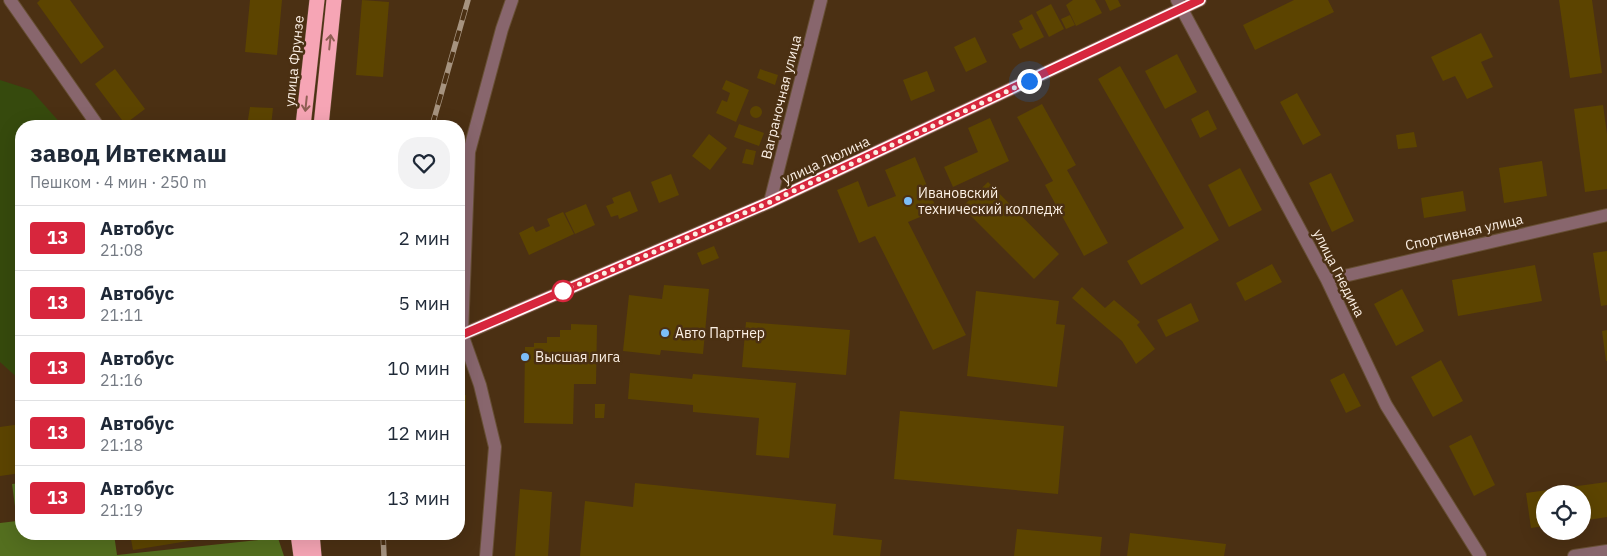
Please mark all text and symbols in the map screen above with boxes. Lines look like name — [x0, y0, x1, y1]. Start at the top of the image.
street label: улица Фрунзе — [280, 14, 308, 108]
street label: Ваграночная улица — [757, 33, 805, 161]
one-way arrow — [325, 34, 335, 50]
your location — [1017, 69, 1042, 94]
one-way arrow — [301, 96, 311, 112]
street label: улица Люлина — [779, 132, 873, 188]
text: завод Ивтекмаш — [30, 137, 227, 169]
button: heart — [398, 137, 450, 189]
text: Пешком · 4 мин · 250 m — [30, 172, 207, 192]
place label: Ивановский технический колледж — [918, 184, 1063, 218]
marker: Ивановский технический колледж — [902, 195, 914, 207]
street label: Спортивная улица — [1403, 210, 1525, 254]
text: Автобус — [100, 216, 174, 240]
text: 13 — [47, 226, 68, 249]
text: 2 мин — [399, 226, 450, 250]
street label: улица Гнедина — [1309, 226, 1369, 321]
text: 21:08 — [100, 240, 143, 260]
unlabelled marker — [552, 280, 574, 302]
text: Автобус — [100, 281, 174, 305]
text: 13 — [47, 291, 68, 314]
text: 5 мин — [399, 291, 450, 315]
text: 21:11 — [100, 305, 143, 325]
place label: Авто Партнер — [675, 324, 765, 342]
marker: Авто Партнер — [659, 327, 671, 339]
text: Автобус — [100, 346, 174, 370]
place label: Высшая лига — [535, 348, 621, 366]
marker: Высшая лига — [519, 351, 531, 363]
text: 13 — [47, 356, 68, 379]
text: 10 мин — [387, 356, 450, 380]
text: 21:16 — [100, 370, 143, 390]
text: Автобус — [100, 411, 174, 435]
text: 13 — [47, 421, 68, 444]
text: 12 мин — [387, 421, 450, 445]
text: 21:18 — [100, 435, 143, 455]
text: Автобус — [100, 476, 174, 500]
map controls — [1536, 485, 1591, 540]
button: locate — [1536, 485, 1591, 540]
text: 13 — [47, 486, 68, 509]
text: 13 мин — [387, 486, 450, 510]
text: 21:19 — [100, 500, 143, 520]

